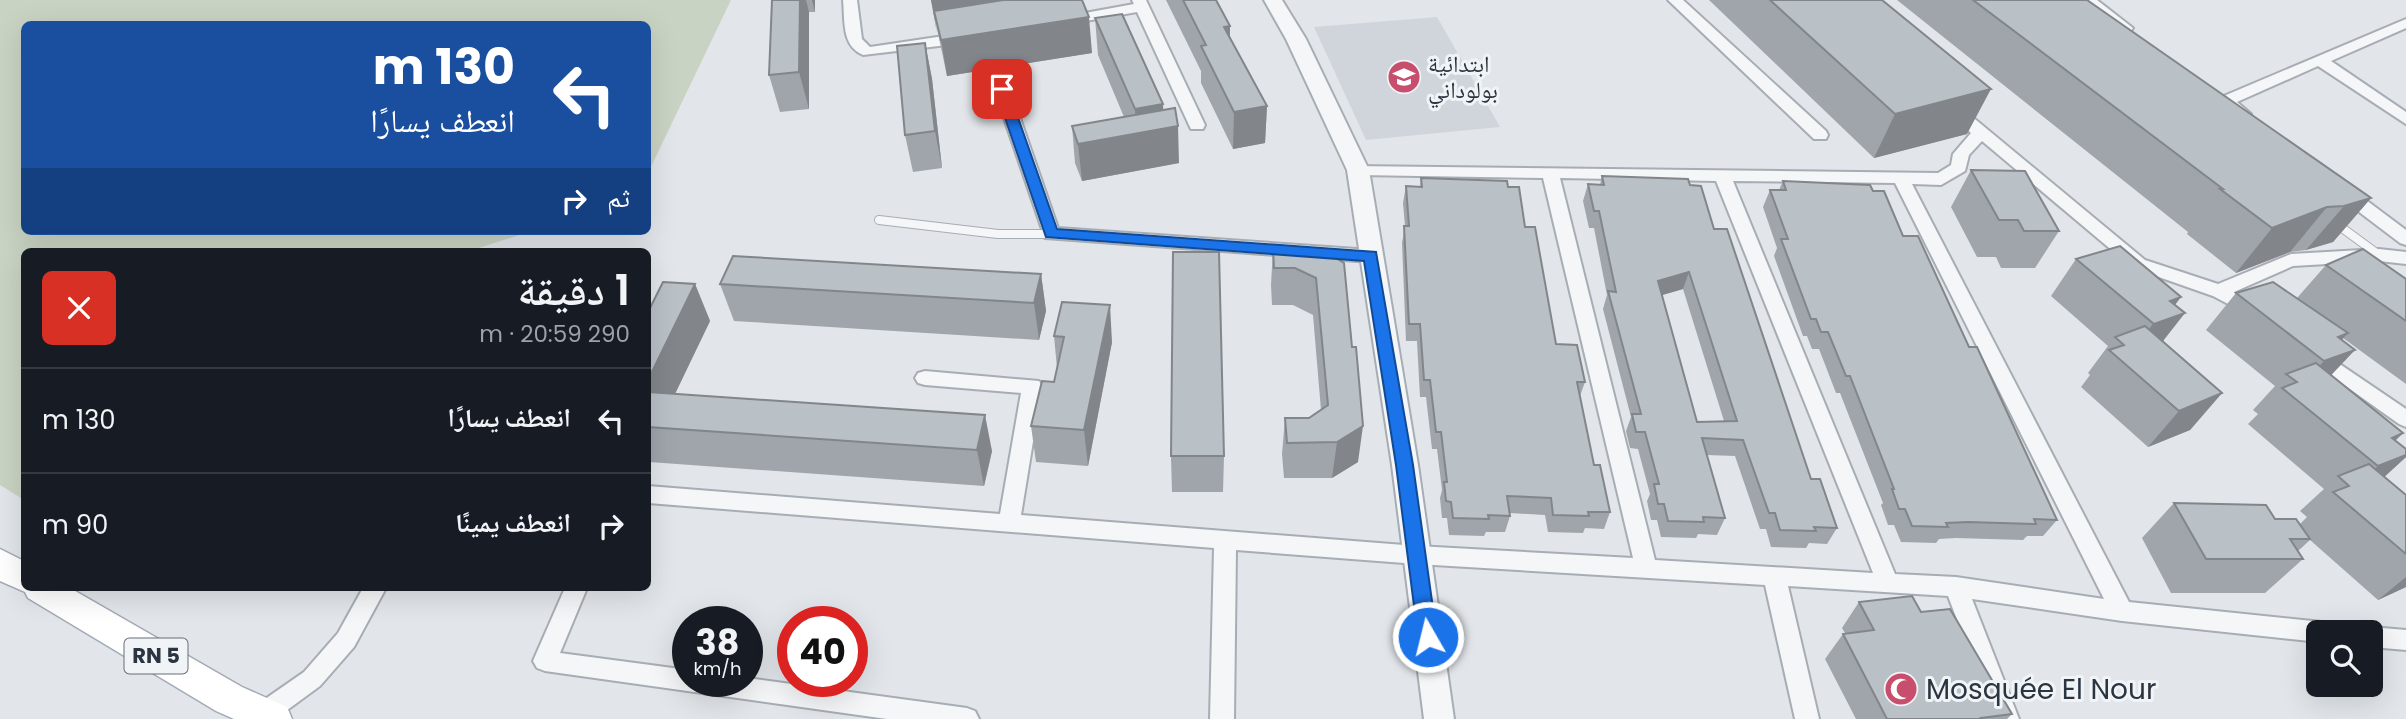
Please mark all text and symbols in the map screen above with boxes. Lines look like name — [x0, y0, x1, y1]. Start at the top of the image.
text: 130 m — [373, 33, 515, 101]
place label: ابتدائية بولوداني — [1428, 48, 1498, 109]
icon: left — [539, 49, 630, 140]
school or university icon: ابتدائية بولوداني — [1385, 58, 1423, 96]
pin — [972, 59, 1032, 119]
icon: arrive — [983, 70, 1021, 108]
text: انعطف يسارًا — [370, 98, 515, 143]
text: ثم — [607, 180, 630, 216]
icon: right — [555, 182, 593, 220]
text: 1 دقيقة — [518, 261, 630, 320]
button: close — [42, 271, 116, 345]
text: 290 m · 20:59 — [479, 318, 630, 350]
text: انعطف يسارًا — [448, 400, 571, 436]
text: 130 m — [42, 402, 116, 438]
icon: left — [592, 402, 630, 440]
text: انعطف يمينًا — [455, 505, 571, 541]
text: 90 m — [42, 507, 108, 543]
icon: right — [592, 507, 630, 545]
position arrow — [1391, 600, 1465, 674]
speed limit sign: 40 — [777, 606, 868, 697]
text: 38 — [696, 618, 739, 667]
map controls — [2306, 620, 2383, 697]
button: search — [2306, 620, 2383, 697]
road number: RN 5 — [124, 638, 188, 674]
text: km/h — [694, 656, 741, 681]
mosque icon: Mosquée El Nour — [1882, 670, 1920, 708]
place label: Mosquée El Nour — [1926, 670, 2156, 709]

